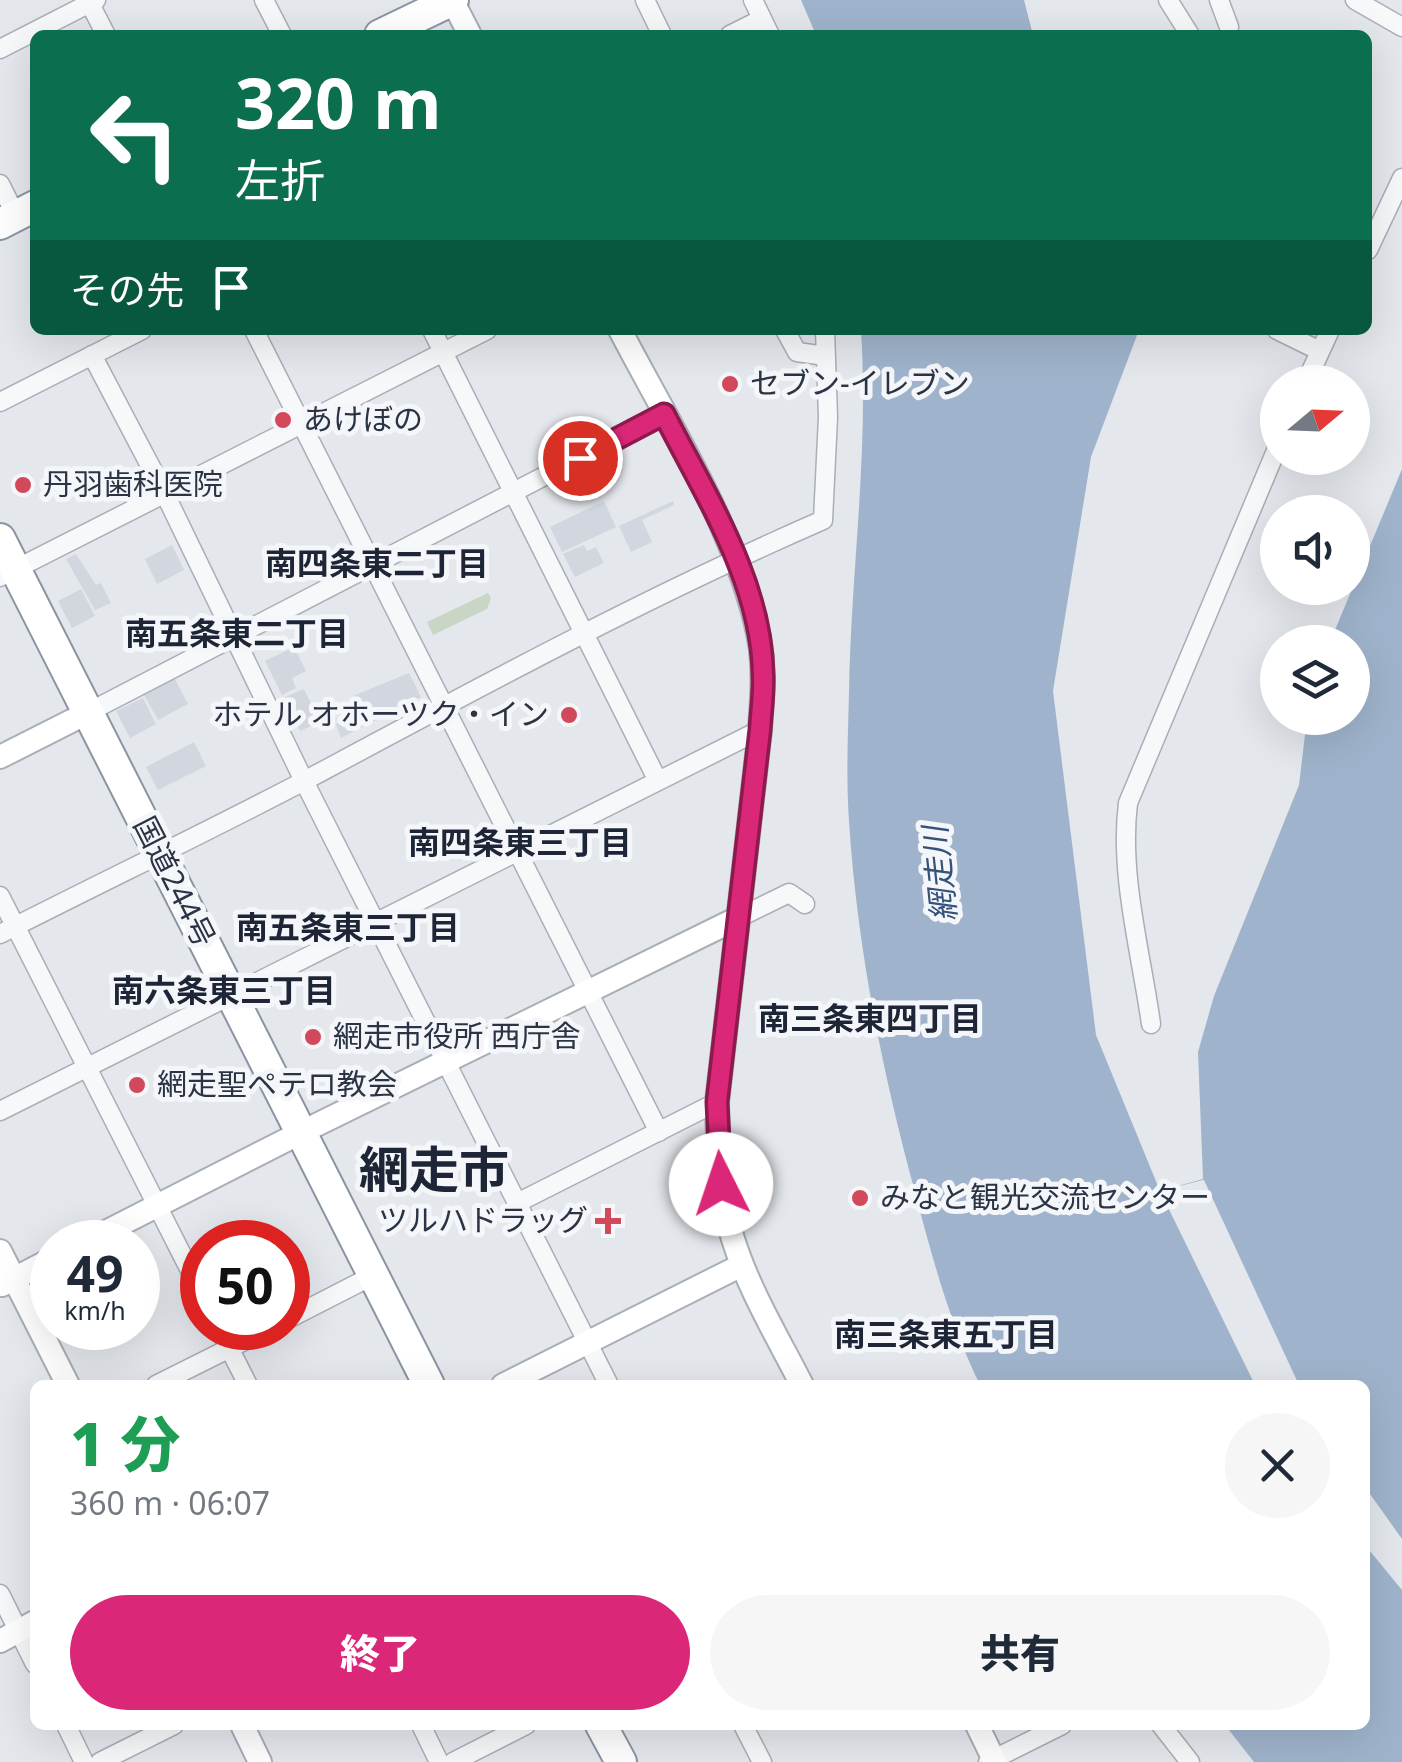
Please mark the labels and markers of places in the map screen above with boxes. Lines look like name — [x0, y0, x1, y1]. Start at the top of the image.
place label: セブン-イレブン — [750, 362, 970, 403]
marker: セブン-イレブン — [719, 373, 741, 395]
place label: あけぼの — [303, 398, 423, 439]
marker: あけぼの — [272, 409, 294, 431]
pin — [538, 416, 623, 501]
place label: 丹羽歯科医院 — [43, 463, 223, 504]
marker: 丹羽歯科医院 — [12, 474, 34, 496]
place label: ホテル オホーツク・イン — [212, 693, 549, 734]
marker: ホテル オホーツク・イン — [558, 704, 580, 726]
place label: 網走市役所 西庁舎 — [333, 1015, 581, 1056]
marker: 網走市役所 西庁舎 — [302, 1026, 324, 1048]
place label: 網走聖ペテロ教会 — [157, 1063, 397, 1104]
marker: 網走聖ペテロ教会 — [126, 1074, 148, 1096]
place label: みなと観光交流センター — [880, 1176, 1210, 1217]
marker: みなと観光交流センター — [849, 1187, 871, 1209]
place label: ツルハドラッグ — [378, 1199, 588, 1240]
marker: ツルハドラッグ — [597, 1210, 619, 1232]

